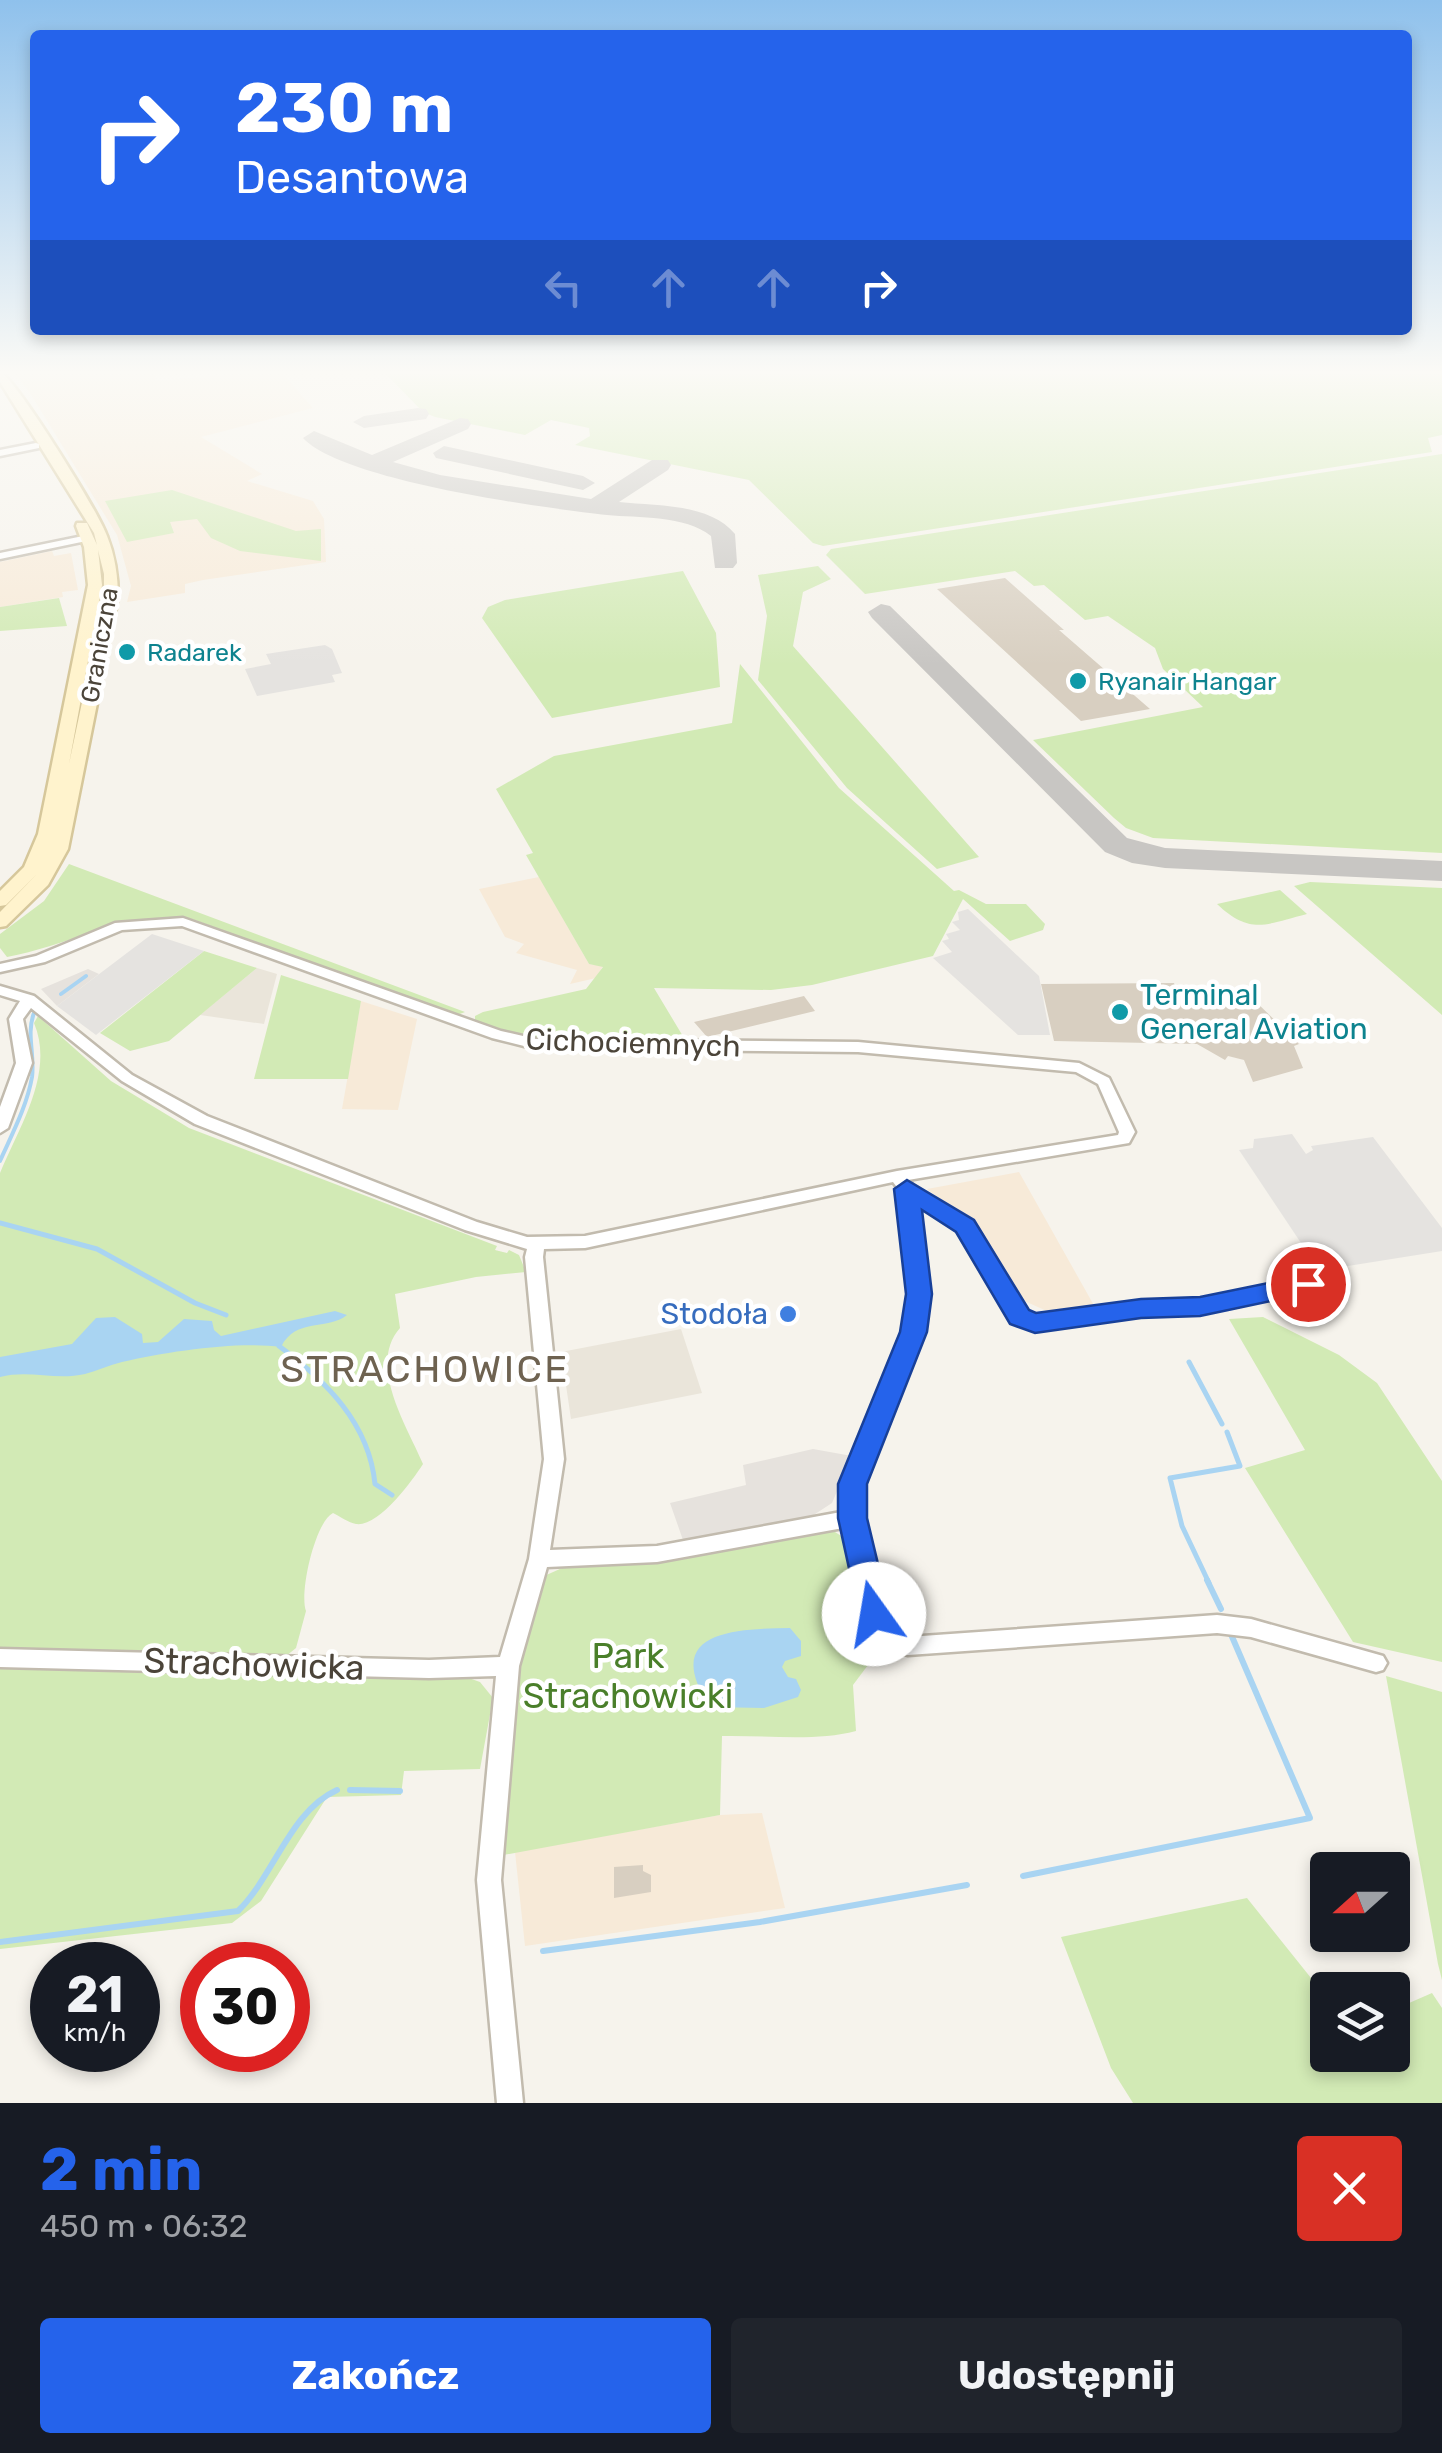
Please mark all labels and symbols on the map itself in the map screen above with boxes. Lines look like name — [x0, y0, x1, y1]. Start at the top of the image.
street label: Graniczna — [75, 585, 124, 705]
place label: Radarek — [147, 638, 242, 667]
marker: Radarek — [116, 641, 138, 663]
place label: Ryanair Hangar — [1098, 667, 1277, 696]
marker: Ryanair Hangar — [1067, 670, 1089, 692]
place label: Terminal General Aviation — [1140, 977, 1368, 1047]
marker: Terminal General Aviation — [1109, 1001, 1131, 1023]
street label: Cichociemnych — [525, 1021, 741, 1065]
pin — [1266, 1242, 1351, 1327]
place label: Stodoła — [660, 1296, 768, 1332]
marker: Stodoła — [777, 1303, 799, 1325]
district label: STRACHOWICE — [280, 1346, 570, 1392]
position arrow — [822, 1562, 926, 1666]
park label: Park Strachowicki — [523, 1635, 733, 1717]
street label: Strachowicka — [143, 1639, 365, 1689]
north arrow — [1310, 1852, 1410, 1952]
speed limit sign: 30 — [180, 1942, 310, 2072]

